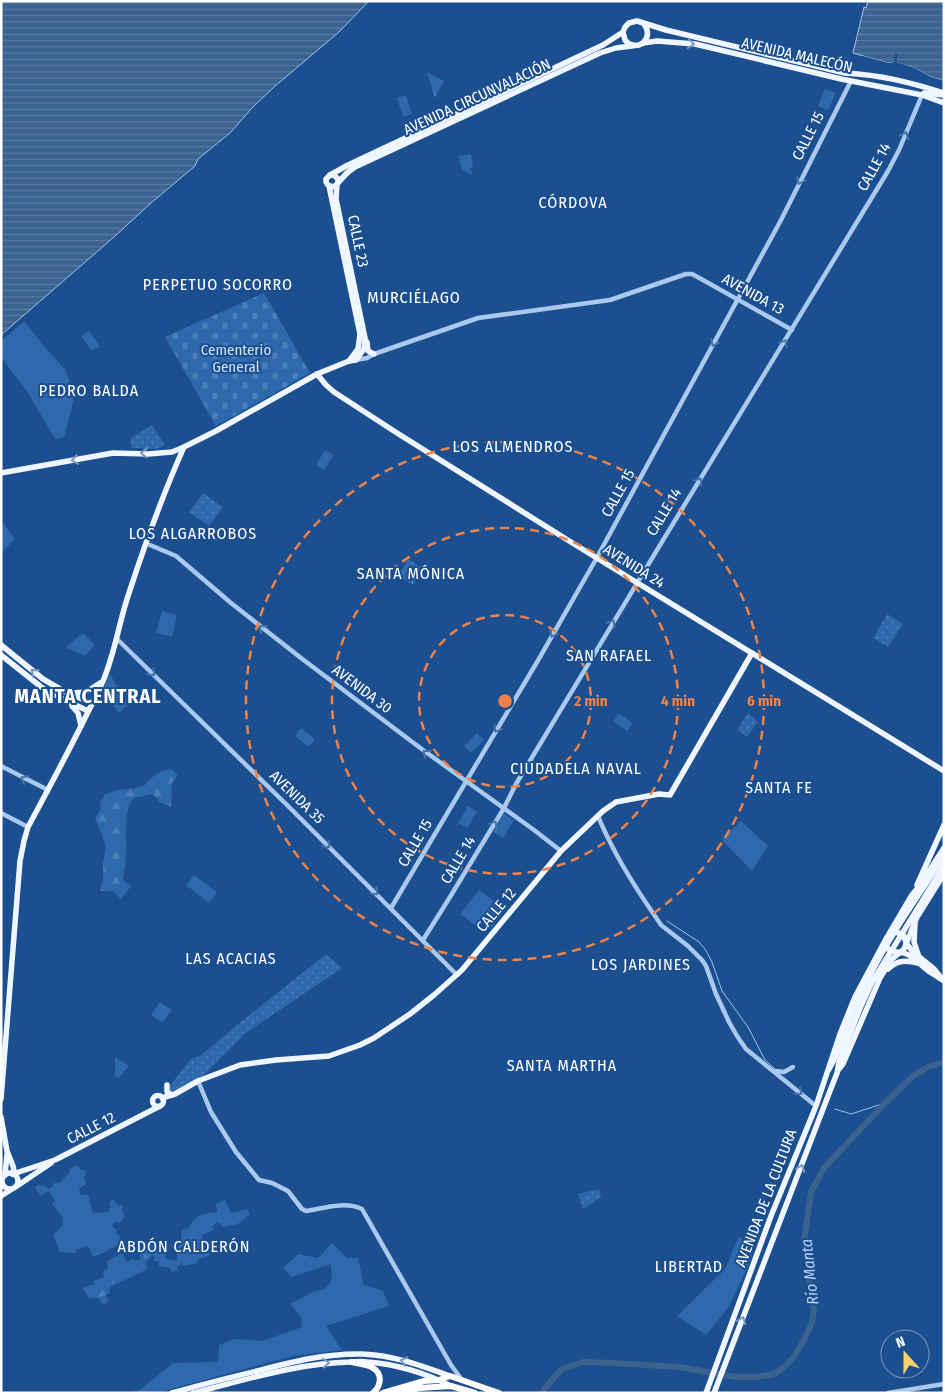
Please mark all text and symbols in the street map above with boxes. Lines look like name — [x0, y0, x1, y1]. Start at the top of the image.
street label: AVENIDA MALECÓN — [740, 33, 854, 77]
one-way arrow — [687, 38, 696, 48]
street label: AVENIDA CIRCUNVALACIÓN — [401, 55, 553, 139]
street label: CALLE 15 — [788, 109, 828, 163]
one-way arrow — [899, 131, 909, 139]
street label: CALLE 14 — [853, 140, 895, 194]
one-way arrow — [796, 176, 806, 185]
district label: CÓRDOVA — [538, 193, 608, 212]
street label: CALLE 23 — [344, 213, 372, 269]
street label: AVENIDA 13 — [719, 270, 787, 318]
district label: PERPETUO SOCORRO — [143, 275, 293, 294]
district label: MURCIÉLAGO — [367, 288, 461, 307]
one-way arrow — [710, 338, 720, 347]
one-way arrow — [777, 339, 787, 348]
park label: Cementerio General — [201, 341, 271, 376]
district label: PEDRO BALDA — [39, 381, 139, 400]
district label: LOS ALMENDROS — [453, 437, 573, 456]
one-way arrow — [140, 448, 148, 459]
one-way arrow — [71, 454, 79, 464]
street label: CALLE 15 — [597, 466, 639, 520]
one-way arrow — [692, 477, 702, 486]
street label: CALLE 14 — [643, 485, 685, 539]
district label: LOS ALGARROBOS — [129, 524, 257, 543]
street label: AVENIDA 24 — [600, 540, 668, 592]
district label: SANTA MÓNICA — [357, 564, 465, 583]
one-way arrow — [606, 620, 615, 629]
one-way arrow — [259, 624, 268, 633]
one-way arrow — [549, 628, 559, 637]
district label: SAN RAFAEL — [566, 646, 652, 665]
street label: AVENIDA 30 — [329, 661, 395, 717]
one-way arrow — [146, 668, 155, 677]
one-way arrow — [31, 669, 40, 677]
district label: MANTA CENTRAL — [14, 684, 162, 708]
centre of rings — [496, 692, 514, 710]
text: 2 min — [573, 692, 608, 710]
text: 4 min — [661, 692, 695, 710]
text: 6 min — [747, 692, 781, 710]
one-way arrow — [494, 724, 504, 733]
one-way arrow — [422, 750, 432, 759]
district label: CIUDADELA NAVAL — [510, 759, 642, 778]
street label: AVENIDA 35 — [266, 767, 328, 828]
one-way arrow — [21, 775, 30, 785]
district label: SANTA FE — [745, 778, 813, 797]
street label: CALLE 15 — [394, 816, 436, 870]
one-way arrow — [488, 820, 498, 829]
street label: CALLE 14 — [437, 833, 479, 887]
one-way arrow — [321, 839, 330, 848]
street label: CALLE 12 — [472, 884, 520, 936]
one-way arrow — [369, 887, 378, 896]
district label: LAS ACACIAS — [185, 949, 277, 968]
district label: LOS JARDINES — [591, 955, 691, 974]
district label: SANTA MARTHA — [507, 1056, 617, 1075]
one-way arrow — [793, 1086, 802, 1095]
street label: CALLE 12 — [64, 1108, 119, 1148]
street label: AVENIDA DE LA CULTURA — [731, 1126, 801, 1269]
one-way arrow — [795, 1164, 805, 1173]
district label: ABDÓN CALDERÓN — [118, 1237, 250, 1256]
water label: Río Manta — [797, 1238, 822, 1306]
district label: LIBERTAD — [655, 1257, 723, 1276]
one-way arrow — [736, 1316, 746, 1324]
north arrow — [880, 1329, 930, 1379]
text: N — [894, 1333, 907, 1352]
one-way arrow — [400, 1356, 409, 1367]
one-way arrow — [322, 1358, 330, 1369]

